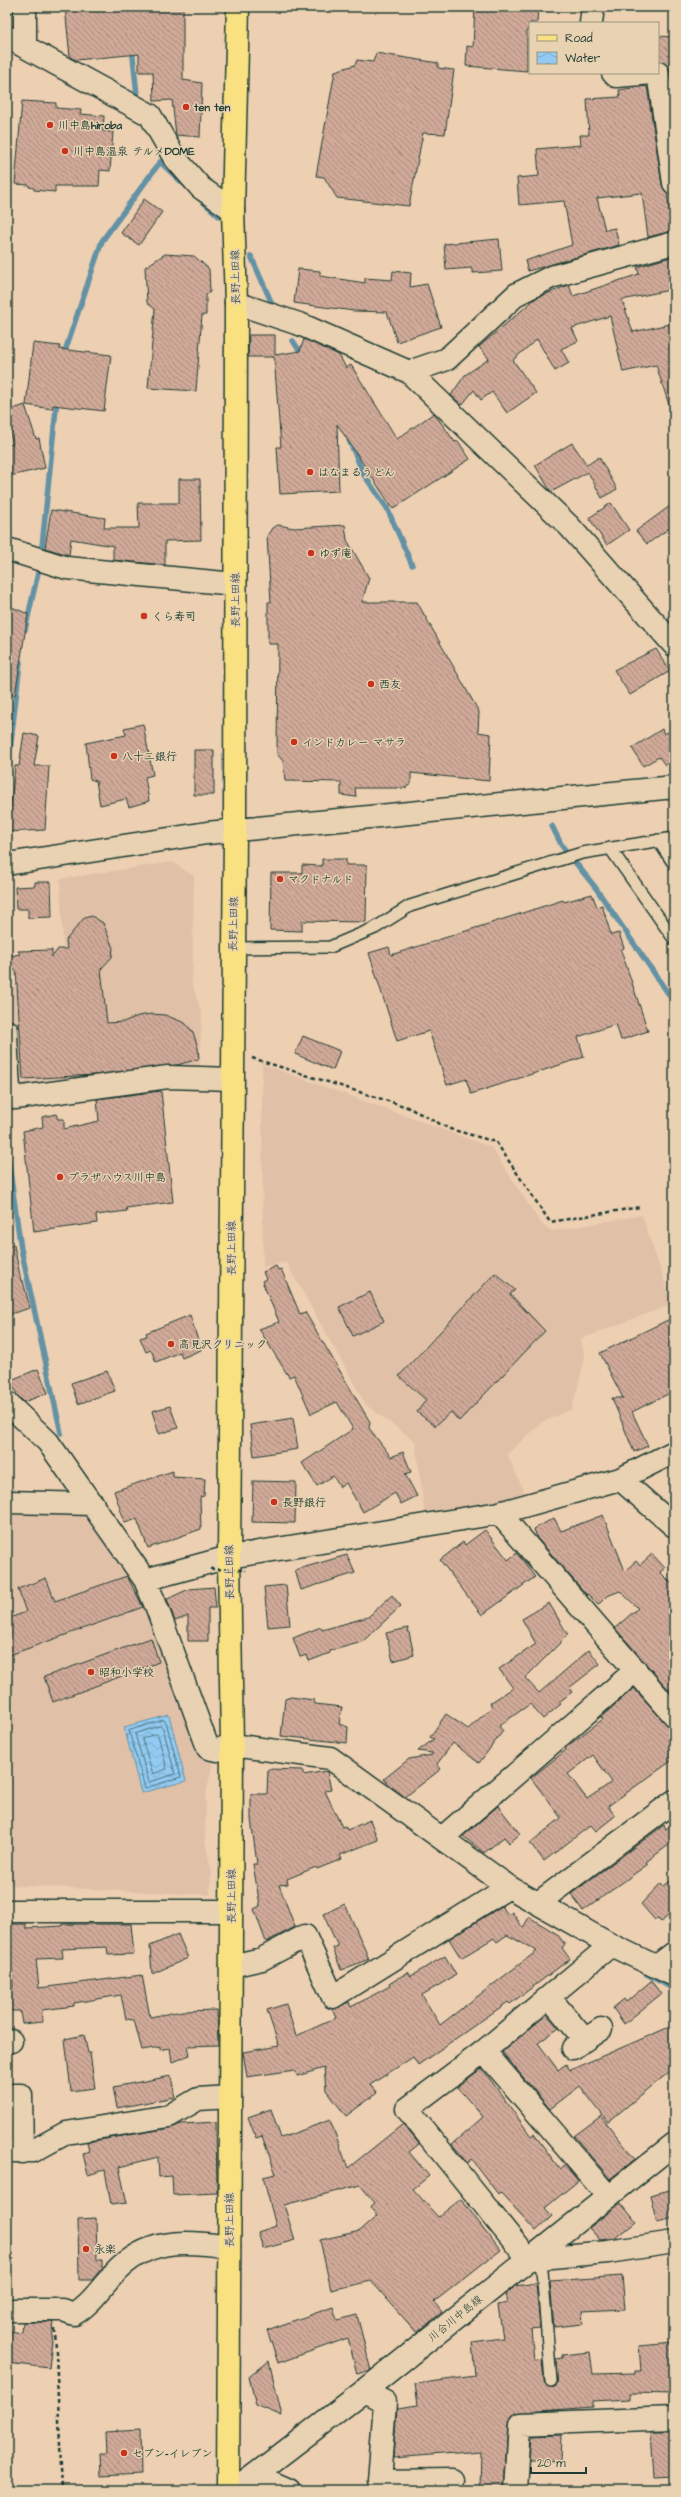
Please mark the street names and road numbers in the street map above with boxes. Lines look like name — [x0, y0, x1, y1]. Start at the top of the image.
street label: 長野上田線 — [228, 249, 243, 305]
street label: 長野上田線 — [228, 573, 243, 628]
street label: 長野上田線 — [226, 896, 241, 952]
street label: 長野上田線 — [224, 1221, 239, 1276]
street label: 長野上田線 — [222, 1544, 237, 1600]
street label: 長野上田線 — [224, 1869, 239, 1924]
street label: 長野上田線 — [222, 2193, 237, 2248]
street label: 川合川中島線 — [425, 2292, 486, 2345]

